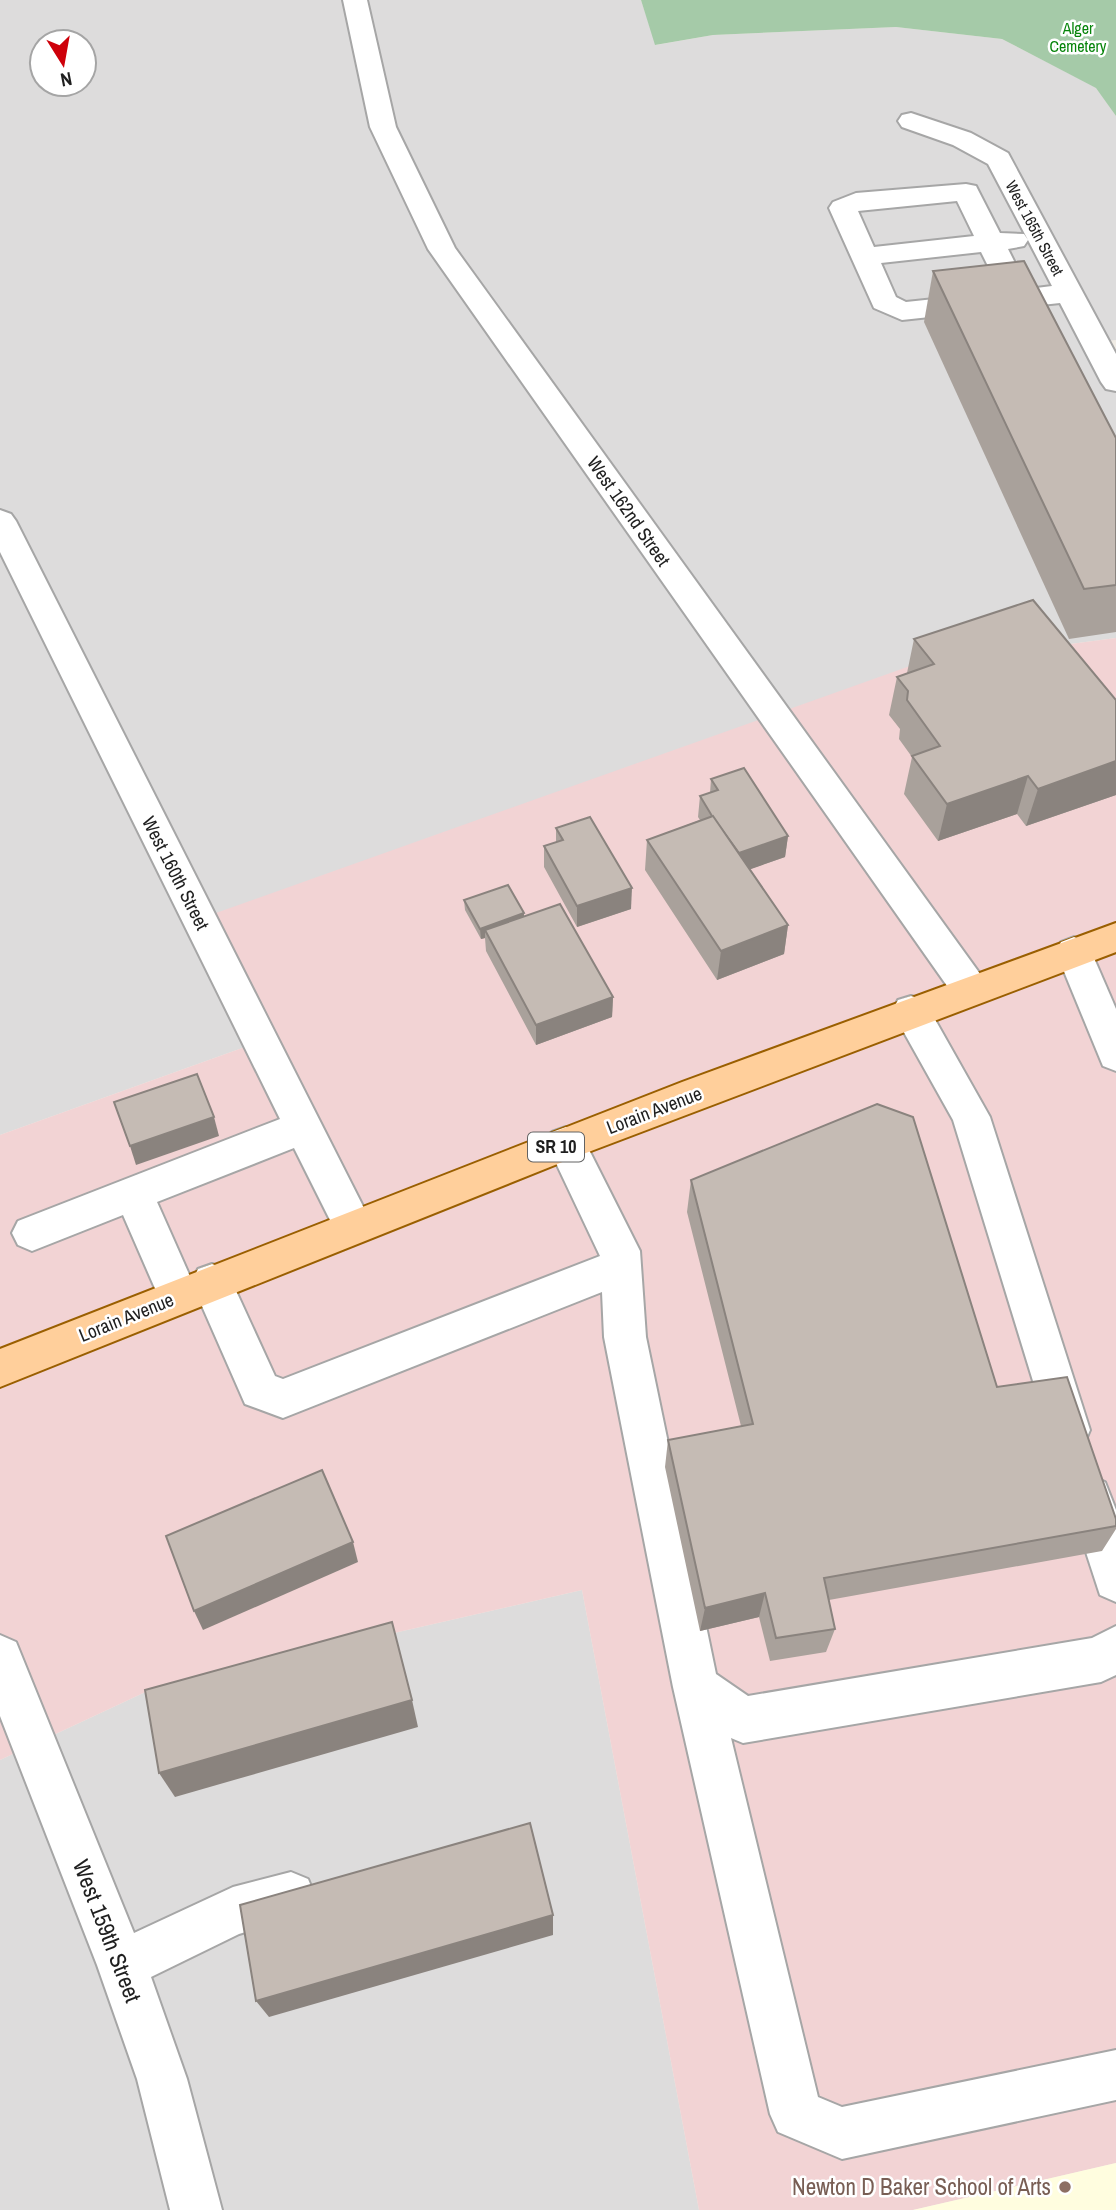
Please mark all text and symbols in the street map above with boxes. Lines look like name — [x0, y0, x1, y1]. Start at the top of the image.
park label: Alger Cemetery — [1050, 17, 1107, 57]
north arrow — [28, 28, 98, 98]
text: N — [58, 66, 74, 94]
street label: West 165th Street — [1001, 177, 1069, 280]
street label: West 162nd Street — [581, 451, 677, 572]
street label: West 160th Street — [136, 812, 216, 935]
street label: Lorain Avenue — [603, 1080, 705, 1140]
road number: SR 10 — [528, 1132, 584, 1162]
street label: Lorain Avenue — [75, 1286, 177, 1348]
street label: West 159th Street — [66, 1855, 149, 2007]
place label: Newton D Baker School of Arts — [792, 2171, 1051, 2202]
marker: Newton D Baker School of Arts — [1057, 2179, 1073, 2195]

